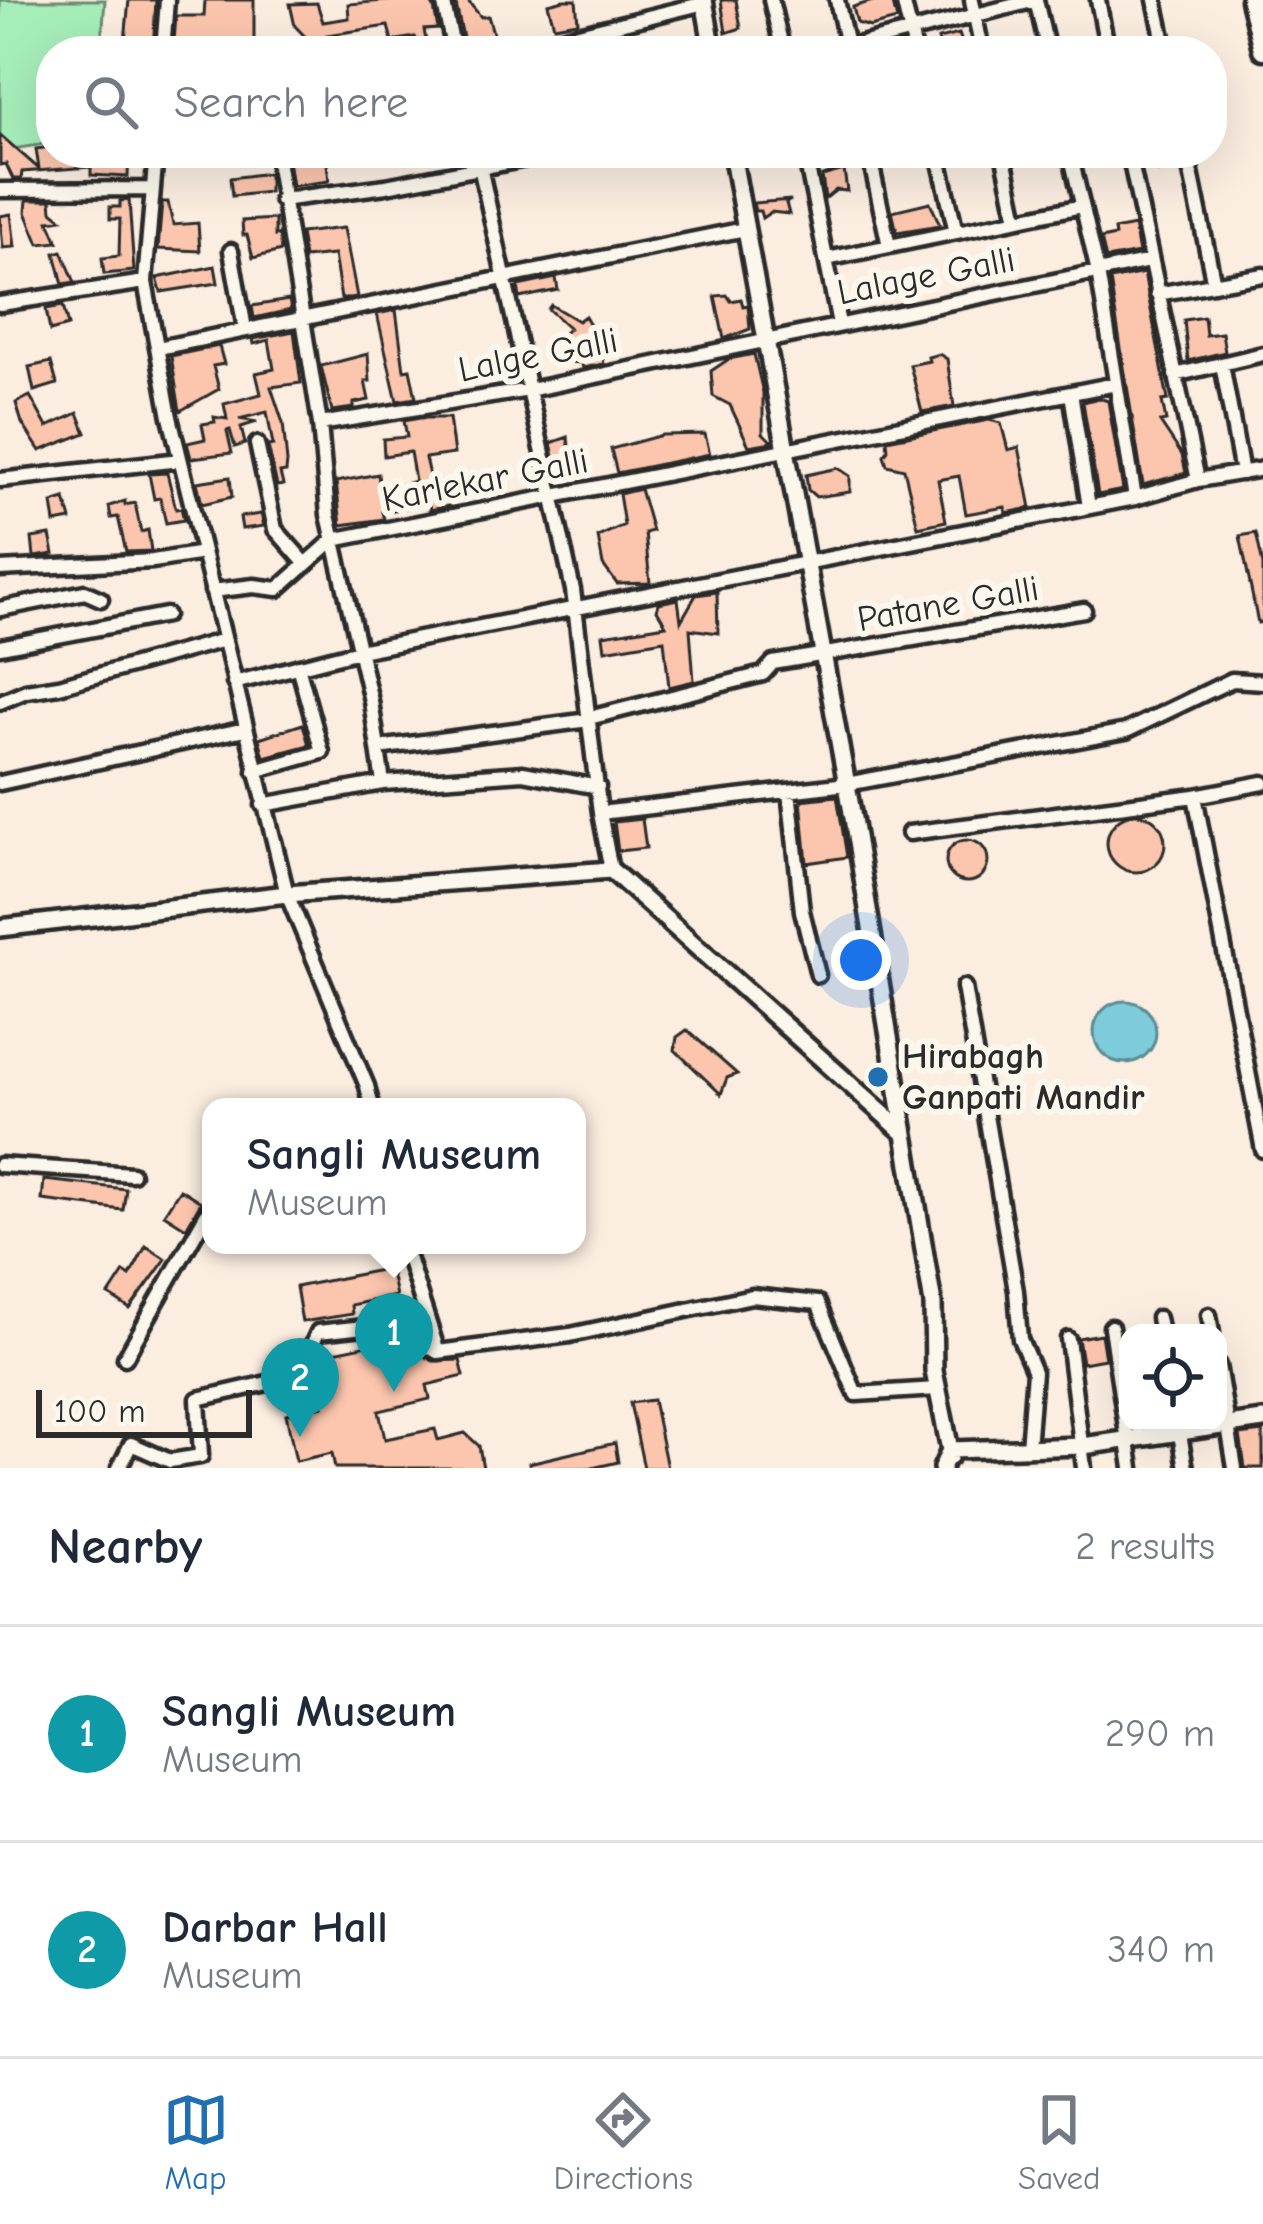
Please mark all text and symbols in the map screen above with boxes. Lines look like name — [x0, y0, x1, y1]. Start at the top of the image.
search box — [36, 36, 1227, 168]
icon: search — [78, 69, 144, 135]
text: Search here — [174, 76, 408, 128]
street label: Lalage Galli — [834, 239, 1018, 313]
street label: Lalge Galli — [455, 319, 621, 391]
street label: Karlekar Galli — [379, 440, 591, 520]
street label: Patane Galli — [854, 568, 1042, 640]
your location — [831, 930, 891, 990]
place label: Hirabagh Ganpati Mandir — [902, 1036, 1145, 1118]
marker: Hirabagh Ganpati Mandir — [865, 1064, 891, 1090]
popup — [202, 1098, 586, 1254]
text: Sangli Museum — [247, 1128, 541, 1180]
text: Museum — [247, 1180, 387, 1225]
pin: 1 — [355, 1293, 433, 1392]
map controls — [1119, 1324, 1227, 1432]
button: locate — [1119, 1324, 1227, 1432]
pin: 2 — [261, 1338, 339, 1437]
scale bar — [36, 1384, 252, 1437]
text: 100 m — [54, 1392, 146, 1430]
text: Nearby — [48, 1517, 202, 1576]
text: 2 results — [1075, 1524, 1215, 1569]
text: Sangli Museum — [162, 1685, 456, 1737]
text: 1 — [79, 1711, 95, 1756]
text: 290 m — [1105, 1711, 1215, 1756]
text: Museum — [162, 1737, 302, 1782]
text: Darbar Hall — [162, 1901, 388, 1953]
text: 2 — [77, 1927, 97, 1972]
text: 340 m — [1107, 1927, 1215, 1972]
text: Museum — [162, 1953, 302, 1998]
tab: Map — [163, 2087, 229, 2197]
tab: Directions — [554, 2087, 693, 2197]
tab: Saved — [1018, 2087, 1100, 2197]

